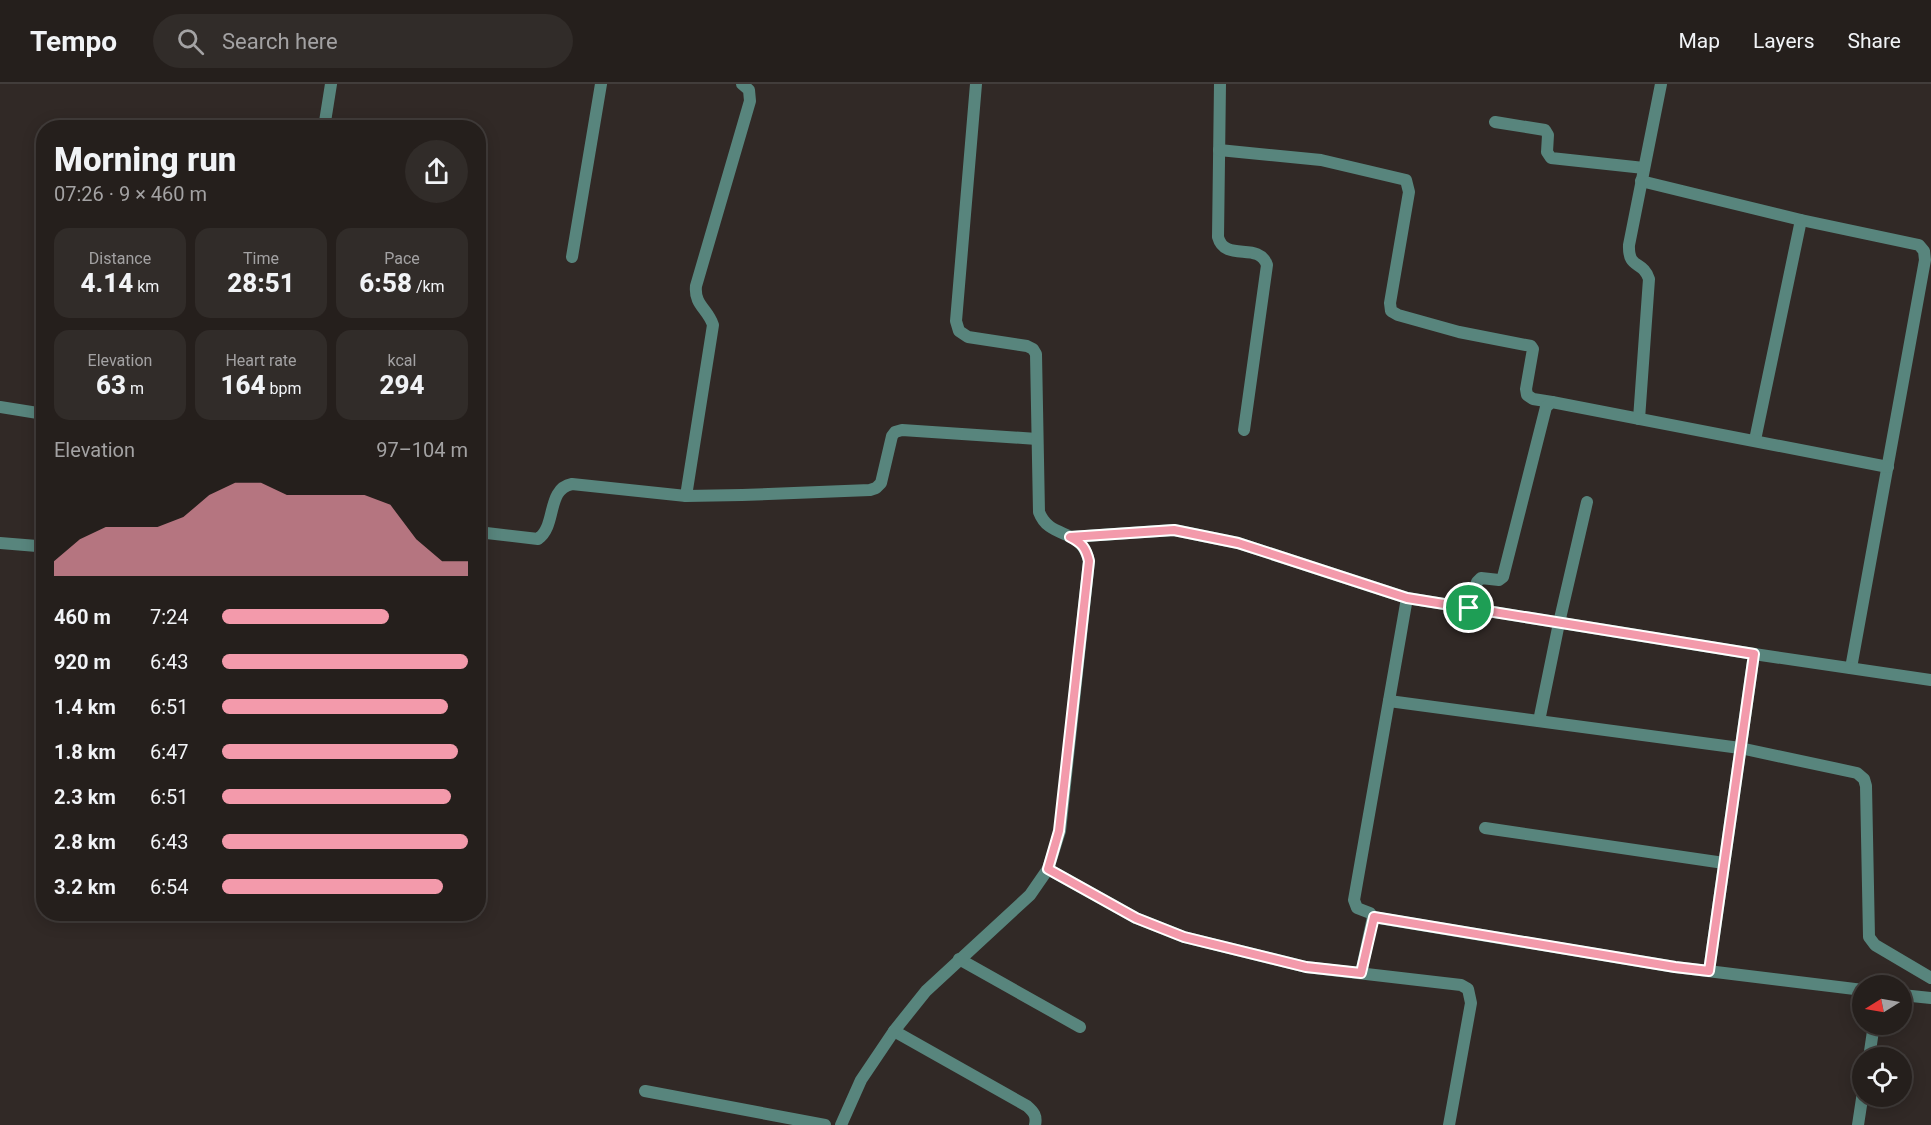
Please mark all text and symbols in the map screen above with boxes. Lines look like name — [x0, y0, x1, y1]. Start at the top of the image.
search box — [153, 14, 573, 68]
text: Tempo — [30, 25, 117, 58]
icon: search — [174, 25, 207, 58]
text: Search here — [222, 29, 338, 54]
text: Map — [1678, 29, 1720, 53]
text: Layers — [1753, 29, 1814, 53]
text: Share — [1847, 29, 1901, 53]
text: Morning run — [54, 140, 236, 179]
button: share — [405, 140, 468, 203]
text: 07:26 · 9 × 460 m — [54, 182, 207, 206]
text: Distance — [89, 249, 151, 268]
text: Time — [243, 249, 279, 268]
text: Pace — [384, 249, 420, 268]
text: 4.14 — [81, 268, 133, 298]
text: 28:51 — [227, 268, 295, 298]
text: 6:58 — [359, 268, 412, 298]
text: km — [133, 277, 159, 296]
text: /km — [412, 277, 445, 296]
text: Elevation — [88, 351, 152, 370]
text: Heart rate — [225, 351, 297, 370]
text: kcal — [388, 351, 416, 370]
text: 63 — [96, 370, 126, 400]
text: 164 — [221, 370, 266, 400]
text: 294 — [380, 370, 424, 400]
text: m — [126, 379, 144, 398]
text: bpm — [266, 379, 301, 398]
text: Elevation — [54, 438, 135, 462]
text: 97–104 m — [376, 438, 468, 462]
pin — [1443, 582, 1494, 633]
icon: arrive — [1452, 591, 1485, 624]
text: 460 m — [54, 605, 111, 629]
text: 7:24 — [150, 605, 189, 629]
text: 920 m — [54, 650, 111, 674]
text: 6:43 — [150, 650, 189, 674]
text: 1.4 km — [54, 695, 116, 719]
text: 6:51 — [150, 695, 189, 719]
text: 1.8 km — [54, 740, 116, 764]
text: 6:47 — [150, 740, 189, 764]
text: 2.3 km — [54, 785, 116, 809]
text: 6:51 — [150, 785, 189, 809]
text: 2.8 km — [54, 830, 116, 854]
text: 6:43 — [150, 830, 189, 854]
text: 3.2 km — [54, 875, 116, 899]
text: 6:54 — [150, 875, 189, 899]
north arrow — [1852, 975, 1912, 1035]
map controls — [1852, 975, 1912, 1107]
button: locate — [1852, 1047, 1912, 1107]

